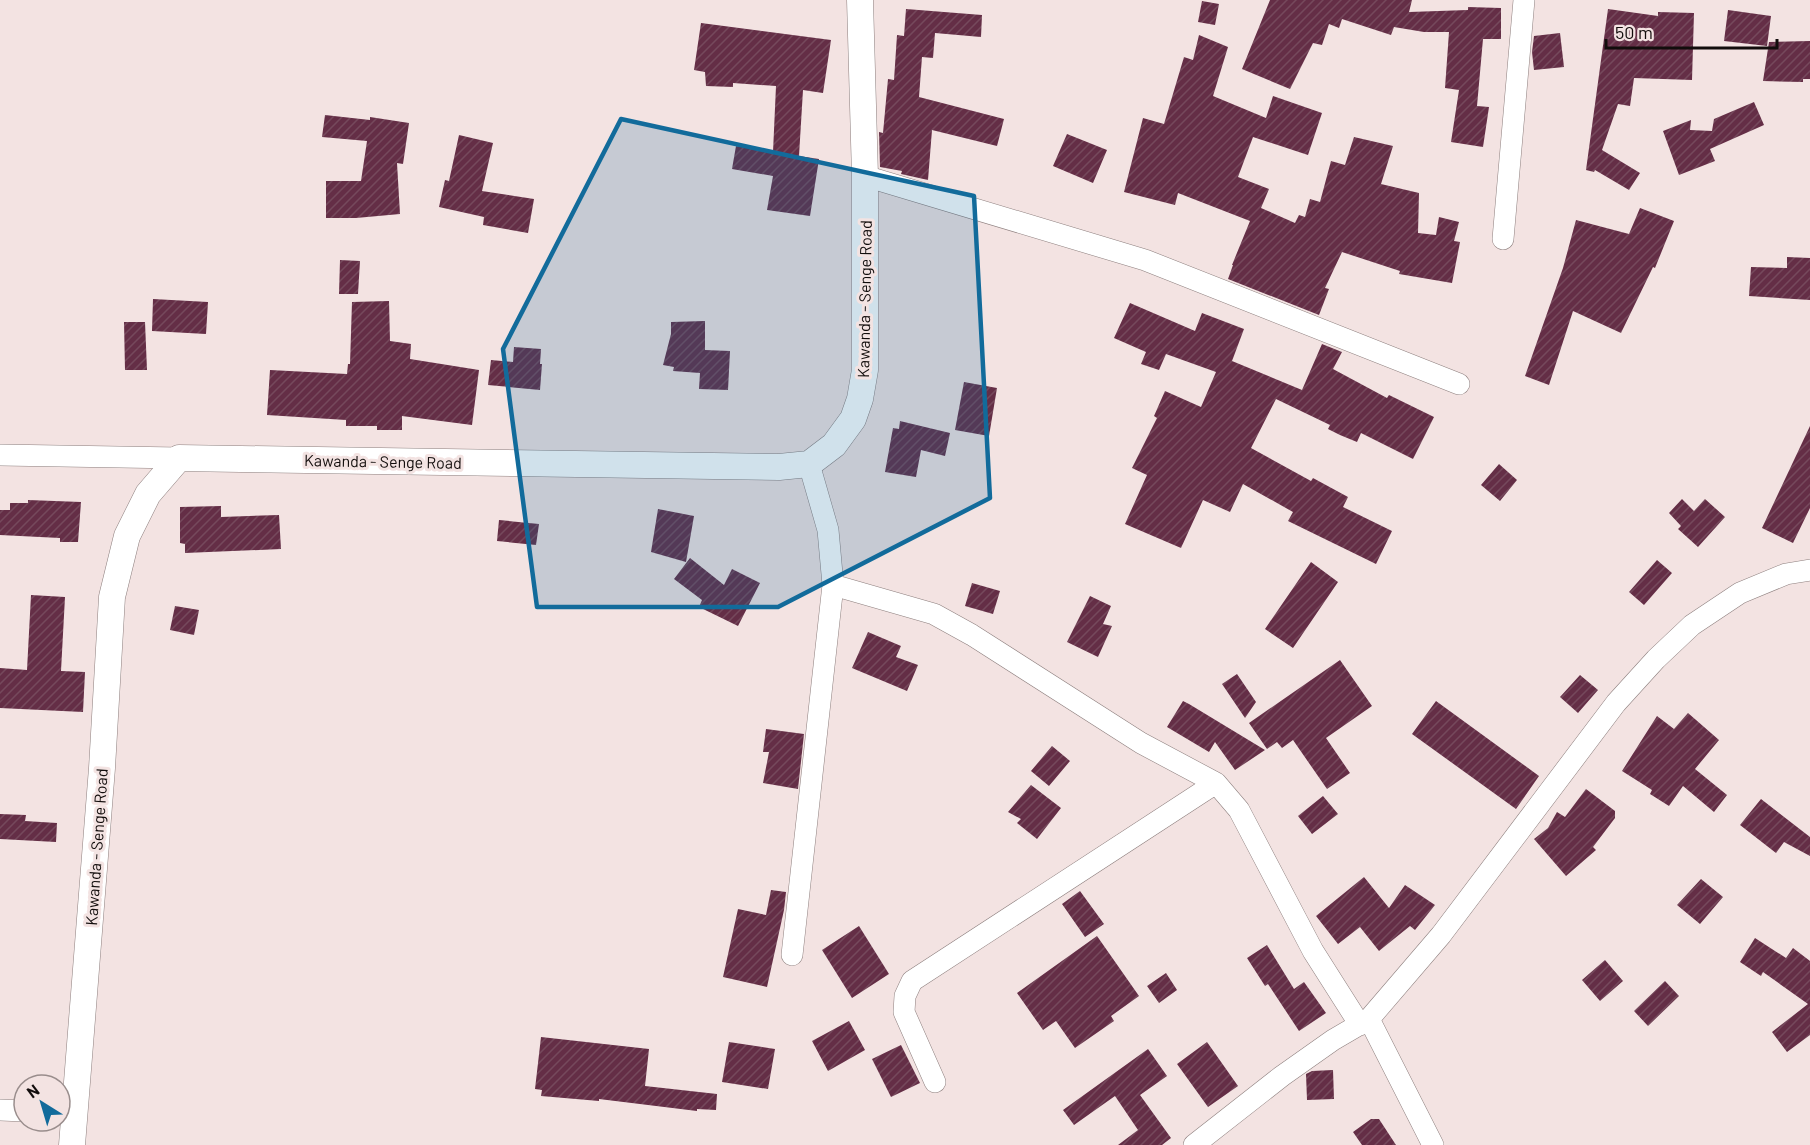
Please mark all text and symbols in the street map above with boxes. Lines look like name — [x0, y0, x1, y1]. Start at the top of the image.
scale bar — [1606, 12, 1777, 50]
text: 50 m — [1615, 21, 1653, 43]
street label: Kawanda - Senge Road — [853, 220, 875, 378]
street label: Kawanda - Senge Road — [304, 450, 462, 472]
street label: Kawanda - Senge Road — [81, 768, 111, 926]
north arrow — [12, 1073, 72, 1133]
text: N — [23, 1080, 43, 1101]

